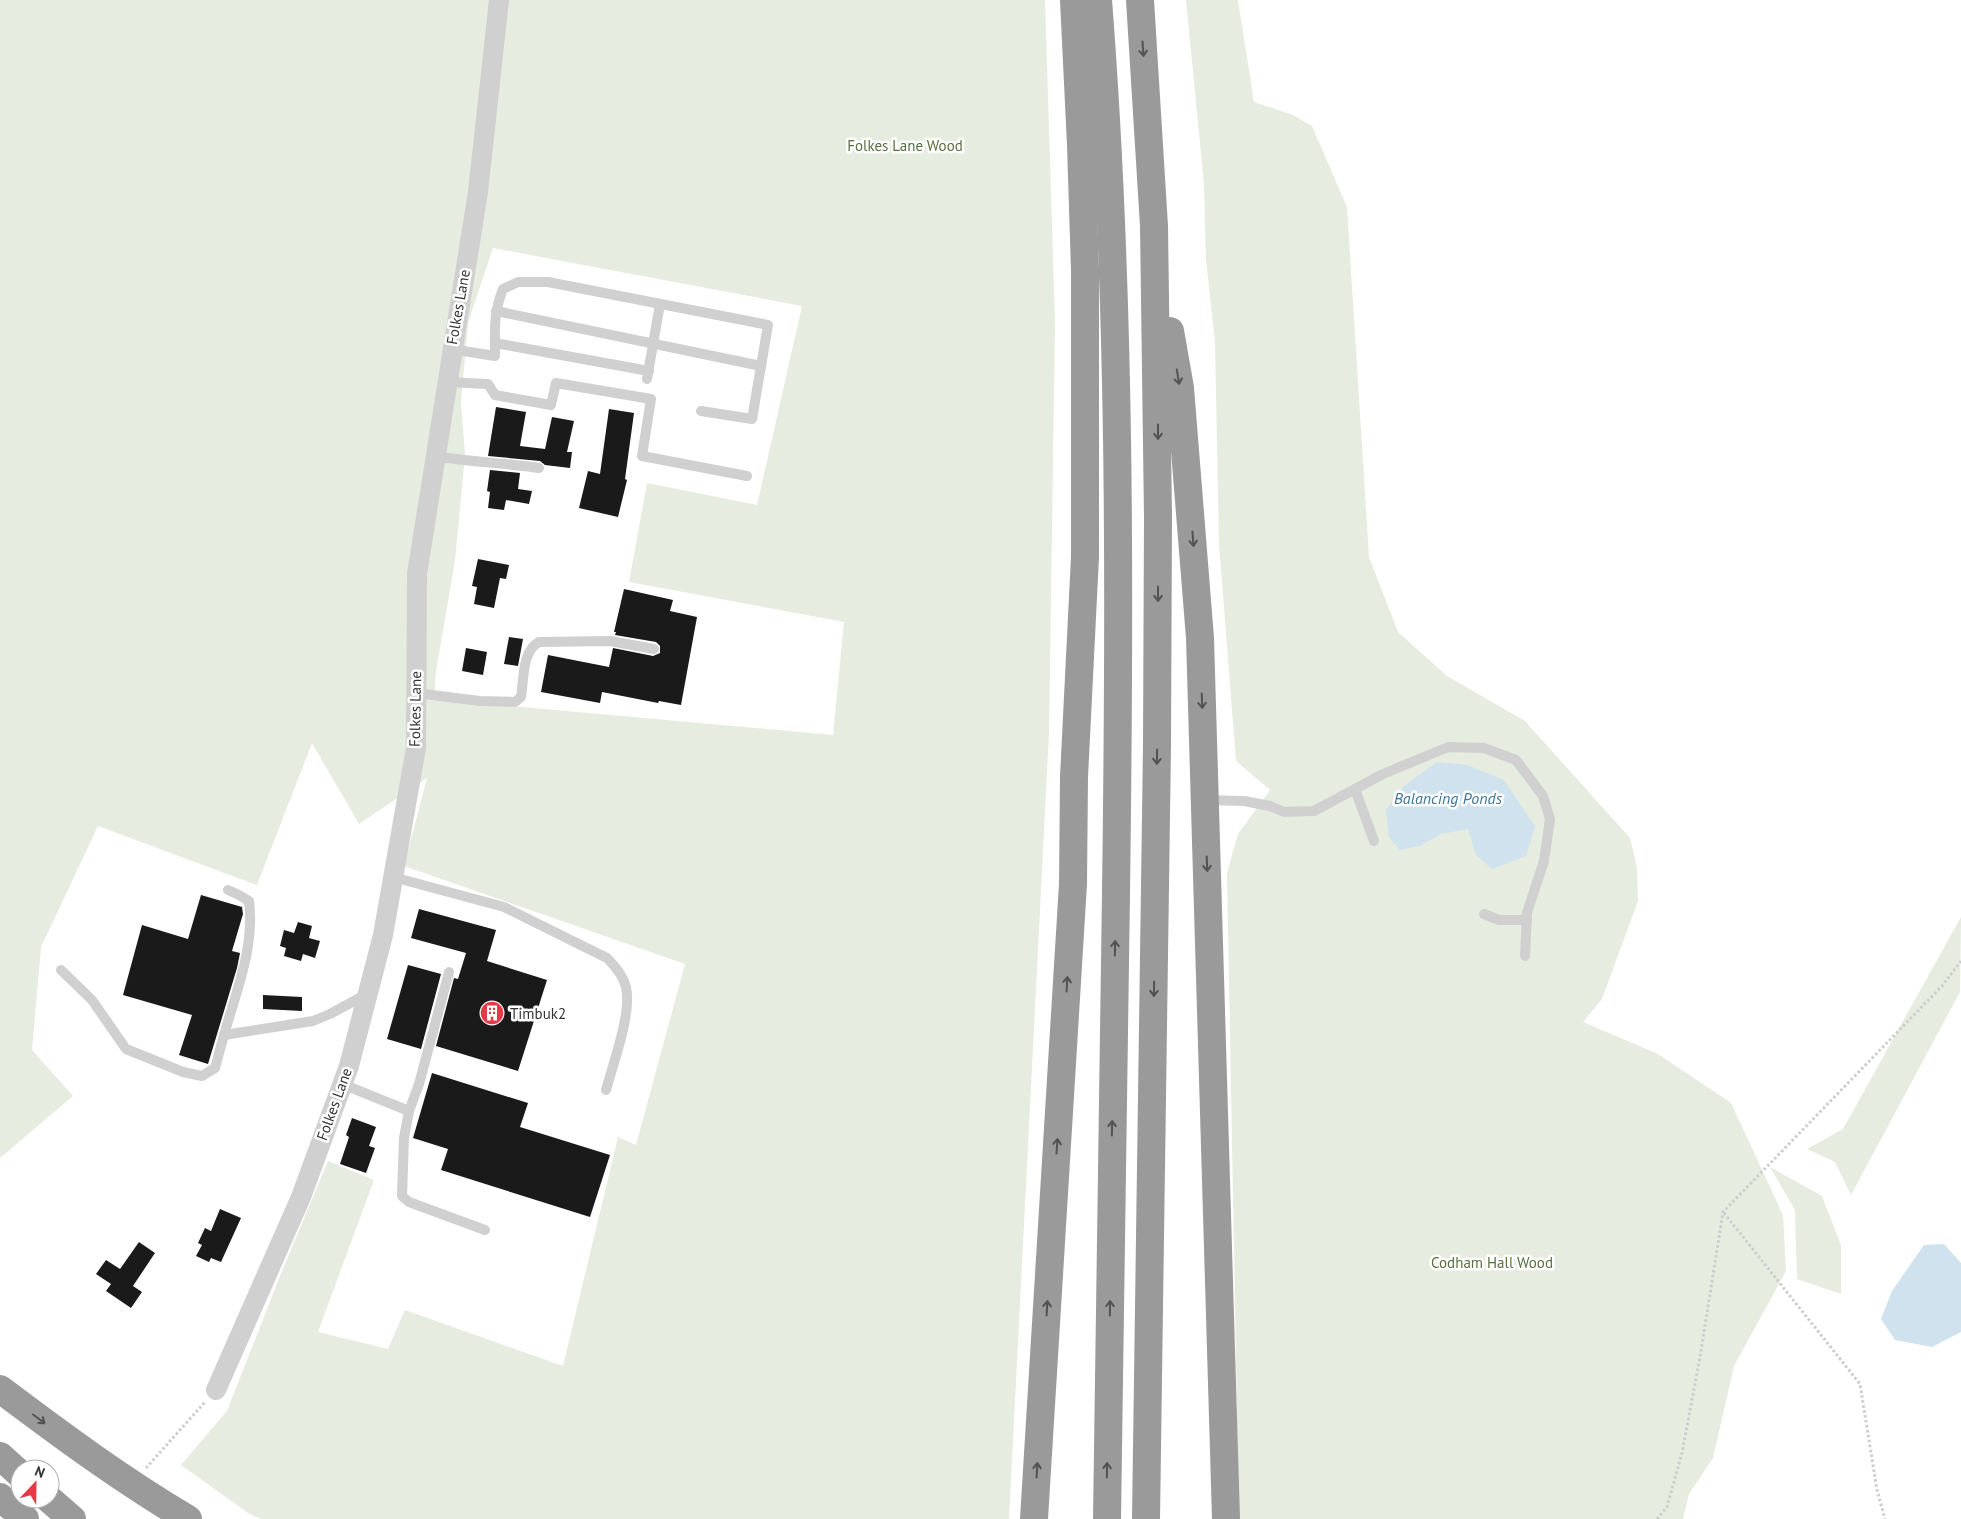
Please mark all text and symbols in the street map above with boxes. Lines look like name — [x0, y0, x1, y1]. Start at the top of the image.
one-way arrow — [1139, 40, 1148, 56]
park label: Folkes Lane Wood — [847, 136, 963, 155]
street label: Folkes Lane — [442, 268, 474, 346]
one-way arrow — [1173, 369, 1183, 385]
one-way arrow — [1153, 424, 1163, 440]
one-way arrow — [1188, 531, 1197, 547]
one-way arrow — [1153, 586, 1163, 602]
street label: Folkes Lane — [405, 671, 425, 747]
one-way arrow — [1198, 693, 1207, 709]
one-way arrow — [1152, 748, 1162, 765]
water label: Balancing Ponds — [1394, 788, 1503, 808]
one-way arrow — [1202, 856, 1211, 872]
one-way arrow — [1110, 940, 1120, 956]
one-way arrow — [1063, 976, 1072, 992]
one-way arrow — [1149, 981, 1159, 997]
building icon: Timbuk2 — [479, 1000, 505, 1026]
place label: Timbuk2 — [510, 1004, 566, 1023]
street label: Folkes Lane — [312, 1065, 356, 1143]
one-way arrow — [1107, 1120, 1117, 1136]
one-way arrow — [1052, 1138, 1061, 1154]
park label: Codham Hall Wood — [1431, 1253, 1553, 1272]
one-way arrow — [1042, 1300, 1051, 1316]
one-way arrow — [1105, 1300, 1114, 1316]
one-way arrow — [32, 1413, 45, 1424]
north arrow — [10, 1459, 60, 1509]
text: N — [32, 1462, 48, 1482]
one-way arrow — [1032, 1463, 1041, 1479]
one-way arrow — [1102, 1463, 1112, 1479]

